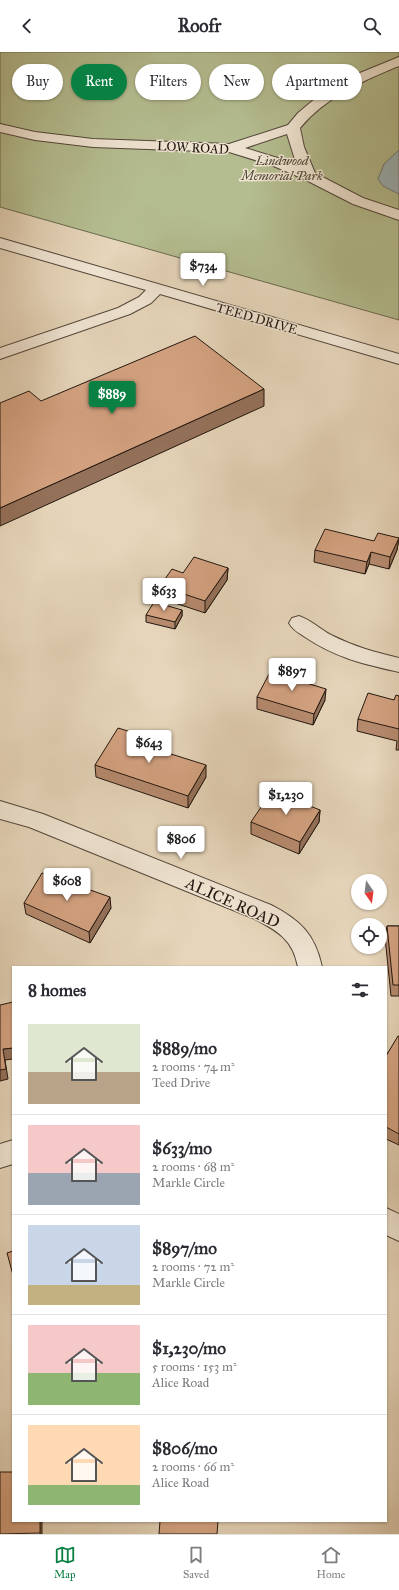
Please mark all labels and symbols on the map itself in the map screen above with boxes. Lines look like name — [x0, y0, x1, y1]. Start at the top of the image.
street label: LOW ROAD — [157, 138, 229, 158]
park label: Lindwood Memorial Park — [239, 153, 323, 184]
pin: $734 — [179, 253, 227, 287]
street label: TEED DRIVE — [214, 300, 299, 338]
pin: $889 — [88, 381, 136, 415]
pin: $633 — [140, 578, 188, 612]
pin: $897 — [268, 658, 316, 692]
pin: $643 — [125, 730, 173, 764]
pin: $1,230 — [253, 782, 319, 816]
pin: $806 — [157, 826, 205, 860]
pin: $608 — [43, 868, 91, 902]
street label: ALICE ROAD — [182, 873, 283, 932]
north arrow — [351, 874, 387, 910]

